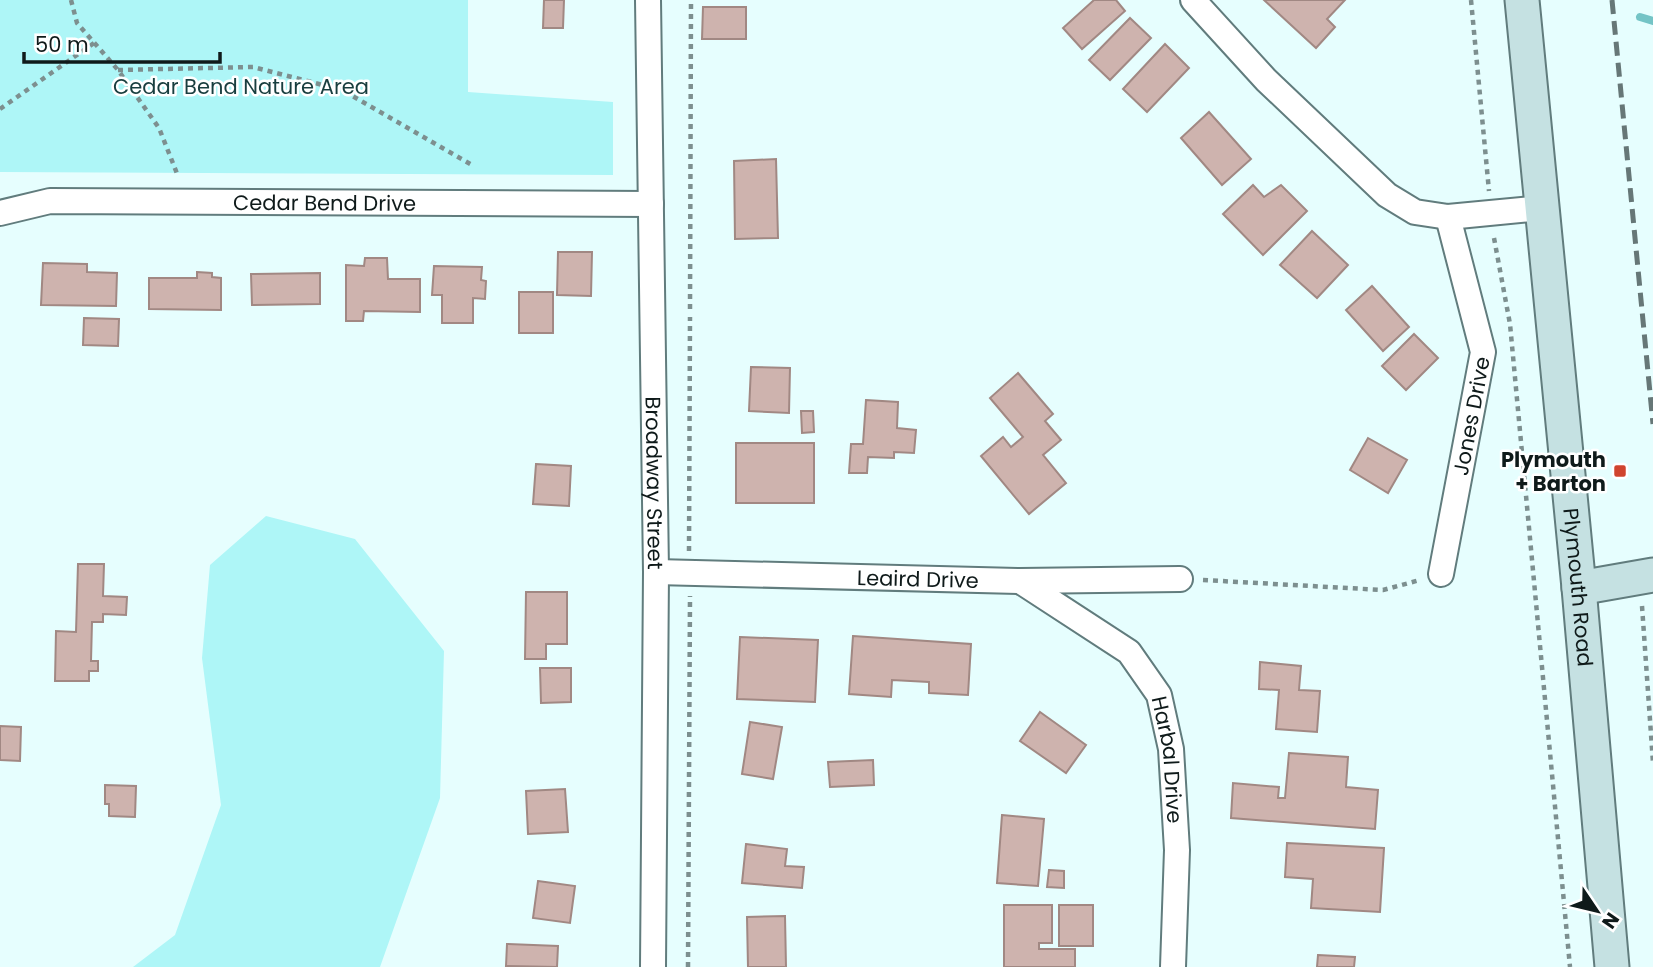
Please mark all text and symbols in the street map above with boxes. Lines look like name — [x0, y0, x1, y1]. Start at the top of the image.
scale bar — [24, 21, 220, 65]
text: 50 m — [35, 30, 89, 59]
park label: Cedar Bend Nature Area — [113, 72, 369, 101]
street label: Cedar Bend Drive — [233, 187, 416, 217]
street label: Jones Drive — [1445, 354, 1496, 478]
street label: Broadway Street — [639, 396, 670, 570]
place label: Plymouth + Barton — [1501, 445, 1606, 498]
marker: Plymouth + Barton — [1612, 463, 1628, 479]
street label: Plymouth Road — [1557, 507, 1600, 668]
street label: Leaird Drive — [857, 562, 979, 594]
street label: Harbal Drive — [1145, 693, 1190, 824]
north arrow — [1562, 876, 1632, 946]
text: N — [1595, 907, 1626, 934]

